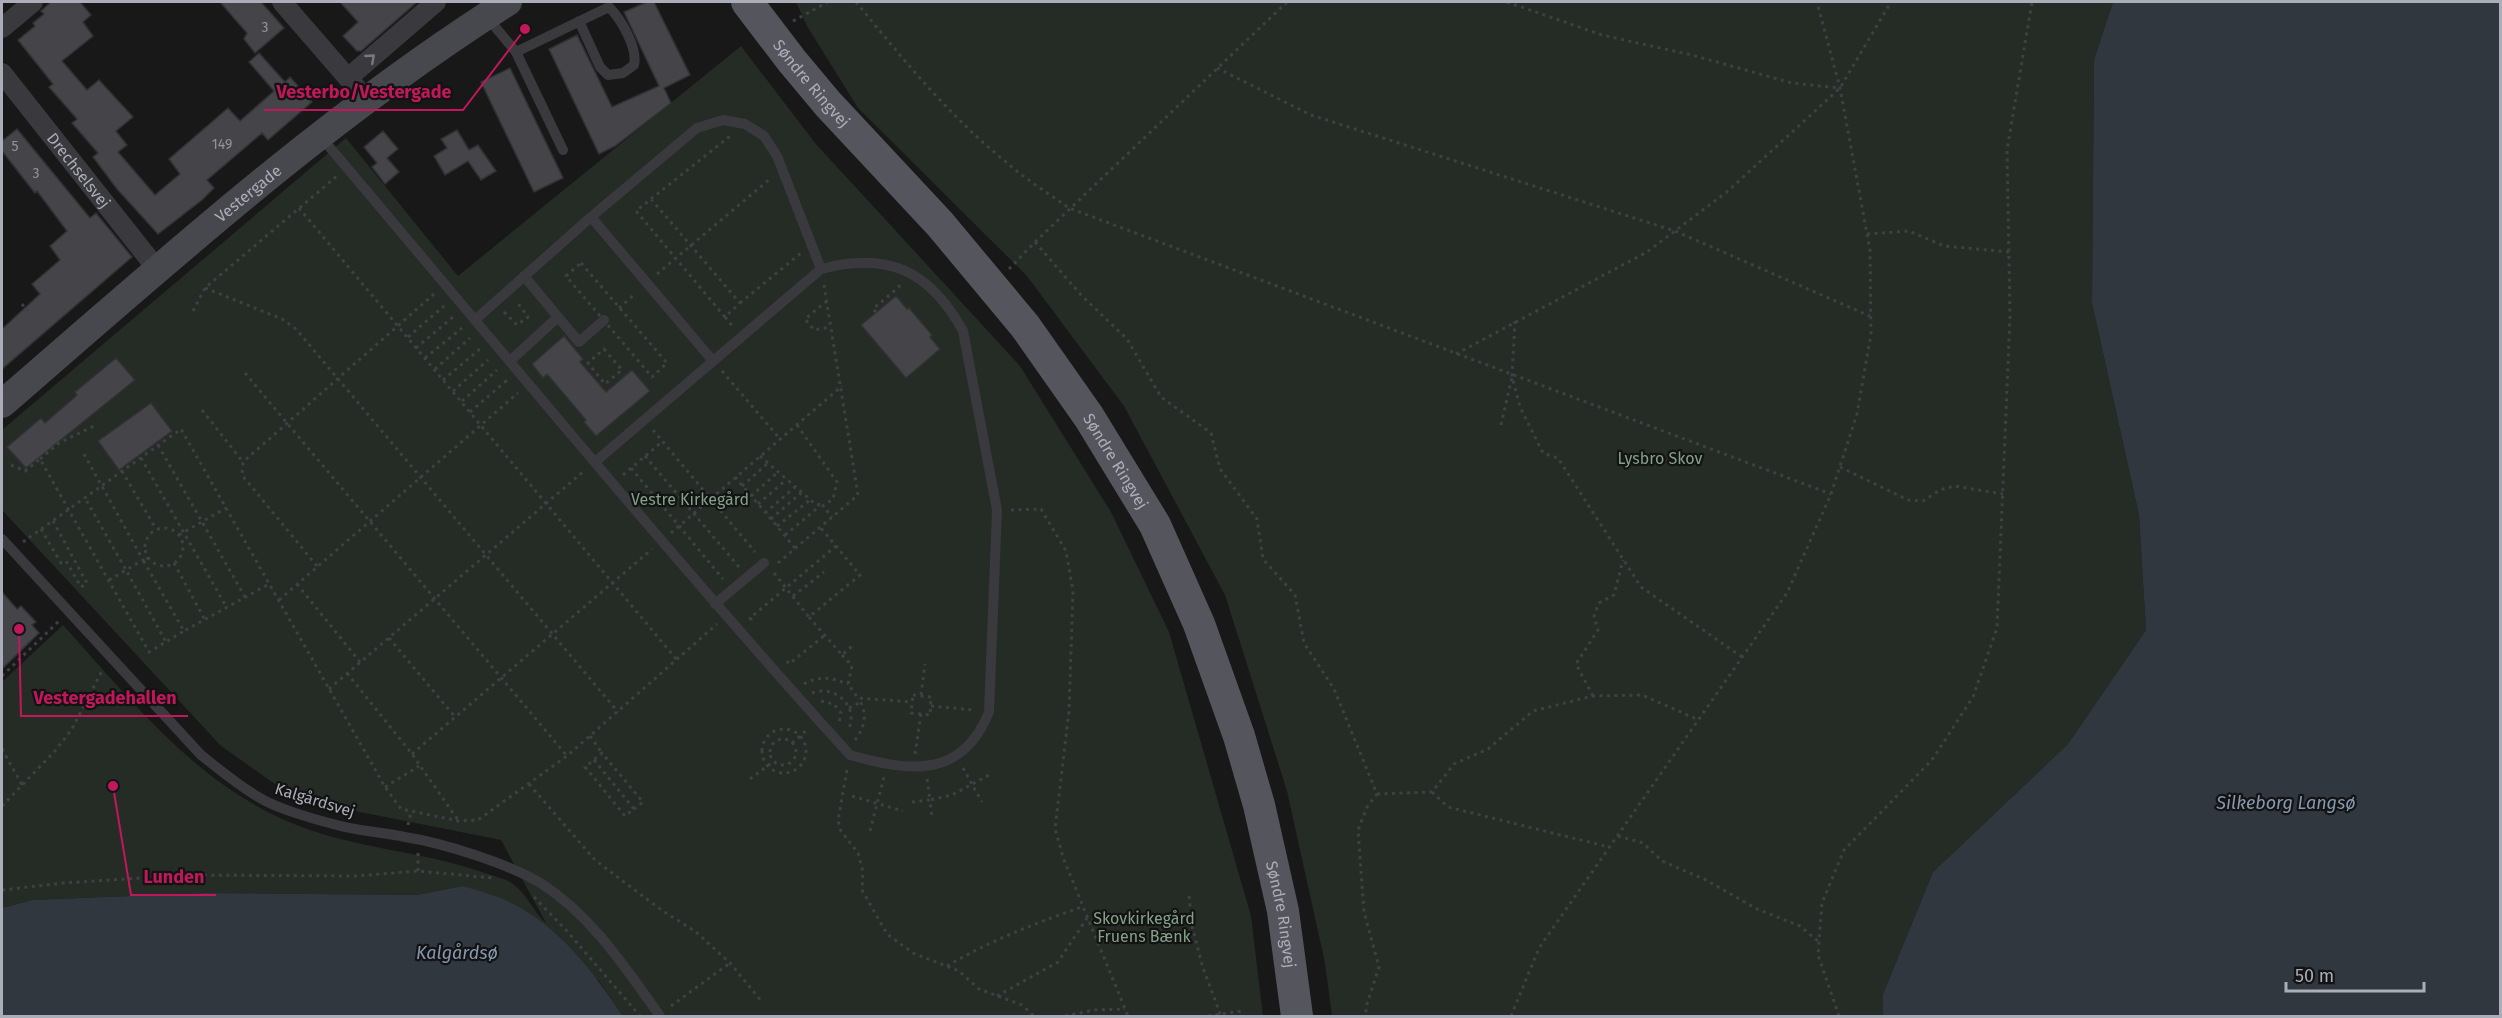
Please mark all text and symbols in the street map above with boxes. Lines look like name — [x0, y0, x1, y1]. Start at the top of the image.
house number: 3 — [262, 19, 269, 36]
street label: Søndre Ringvej — [770, 36, 854, 131]
one-way arrow — [364, 54, 375, 65]
callout: Vesterbo/Vestergade — [264, 74, 463, 110]
text: Vesterbo/Vestergade — [276, 81, 452, 103]
street label: Drechselsvej — [43, 129, 115, 212]
house number: 149 — [212, 136, 232, 153]
house number: 5 — [11, 138, 19, 155]
street label: Vestergade — [211, 161, 285, 226]
house number: 3 — [33, 165, 40, 182]
street label: Søndre Ringvej — [1079, 410, 1152, 512]
park label: Lysbro Skov — [1618, 449, 1703, 468]
park label: Vestre Kirkegård — [631, 490, 749, 509]
callout: Vestergadehallen — [21, 680, 188, 716]
text: Vestergadehallen — [32, 687, 177, 709]
street label: Kalgårdsvej — [273, 779, 357, 821]
water label: Silkeborg Langsø — [2215, 792, 2356, 814]
callout: Lunden — [131, 859, 216, 895]
street label: Søndre Ringvej — [1262, 859, 1300, 969]
text: Lunden — [144, 866, 204, 888]
park label: Skovkirkegård Fruens Bænk — [1093, 909, 1195, 946]
water label: Kalgårdsø — [416, 942, 498, 964]
scale bar — [2286, 955, 2424, 993]
text: 50 m — [2295, 965, 2334, 987]

